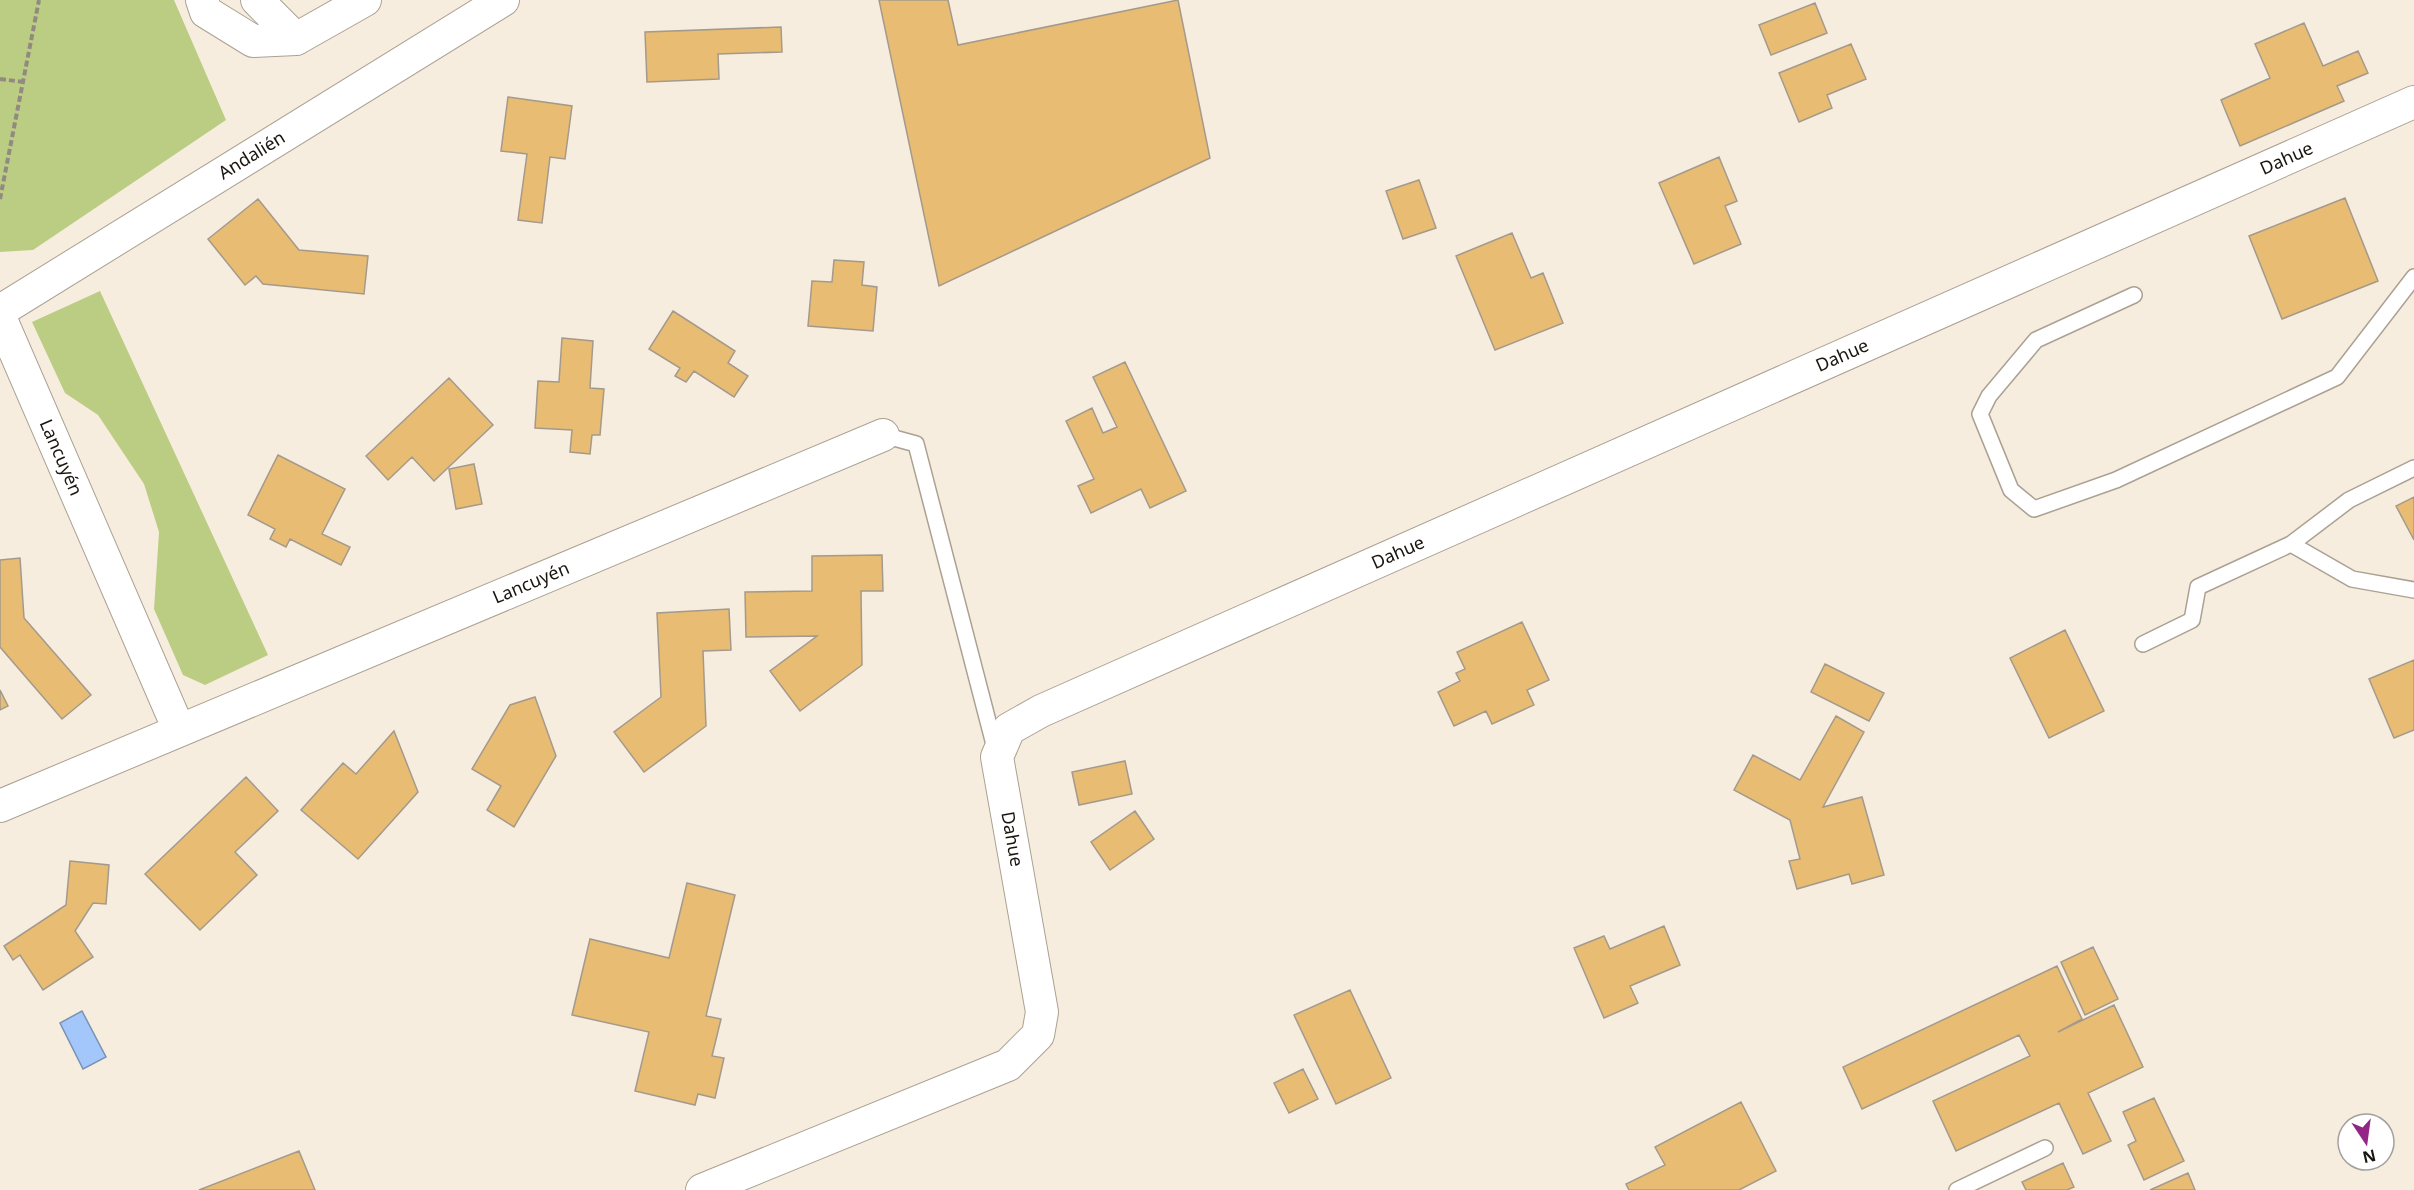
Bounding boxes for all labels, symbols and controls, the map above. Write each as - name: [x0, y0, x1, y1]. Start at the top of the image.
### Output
- street label: Andalién: [213, 125, 289, 184]
- street label: Dahue: [2256, 135, 2316, 180]
- street label: Dahue: [1812, 332, 1872, 377]
- street label: Lancuyén: [35, 415, 89, 499]
- street label: Dahue: [1367, 529, 1428, 574]
- street label: Lancuyén: [489, 555, 573, 609]
- street label: Dahue: [996, 809, 1030, 868]
- north arrow: [2336, 1112, 2396, 1172]
- text: N: [2361, 1144, 2378, 1169]

